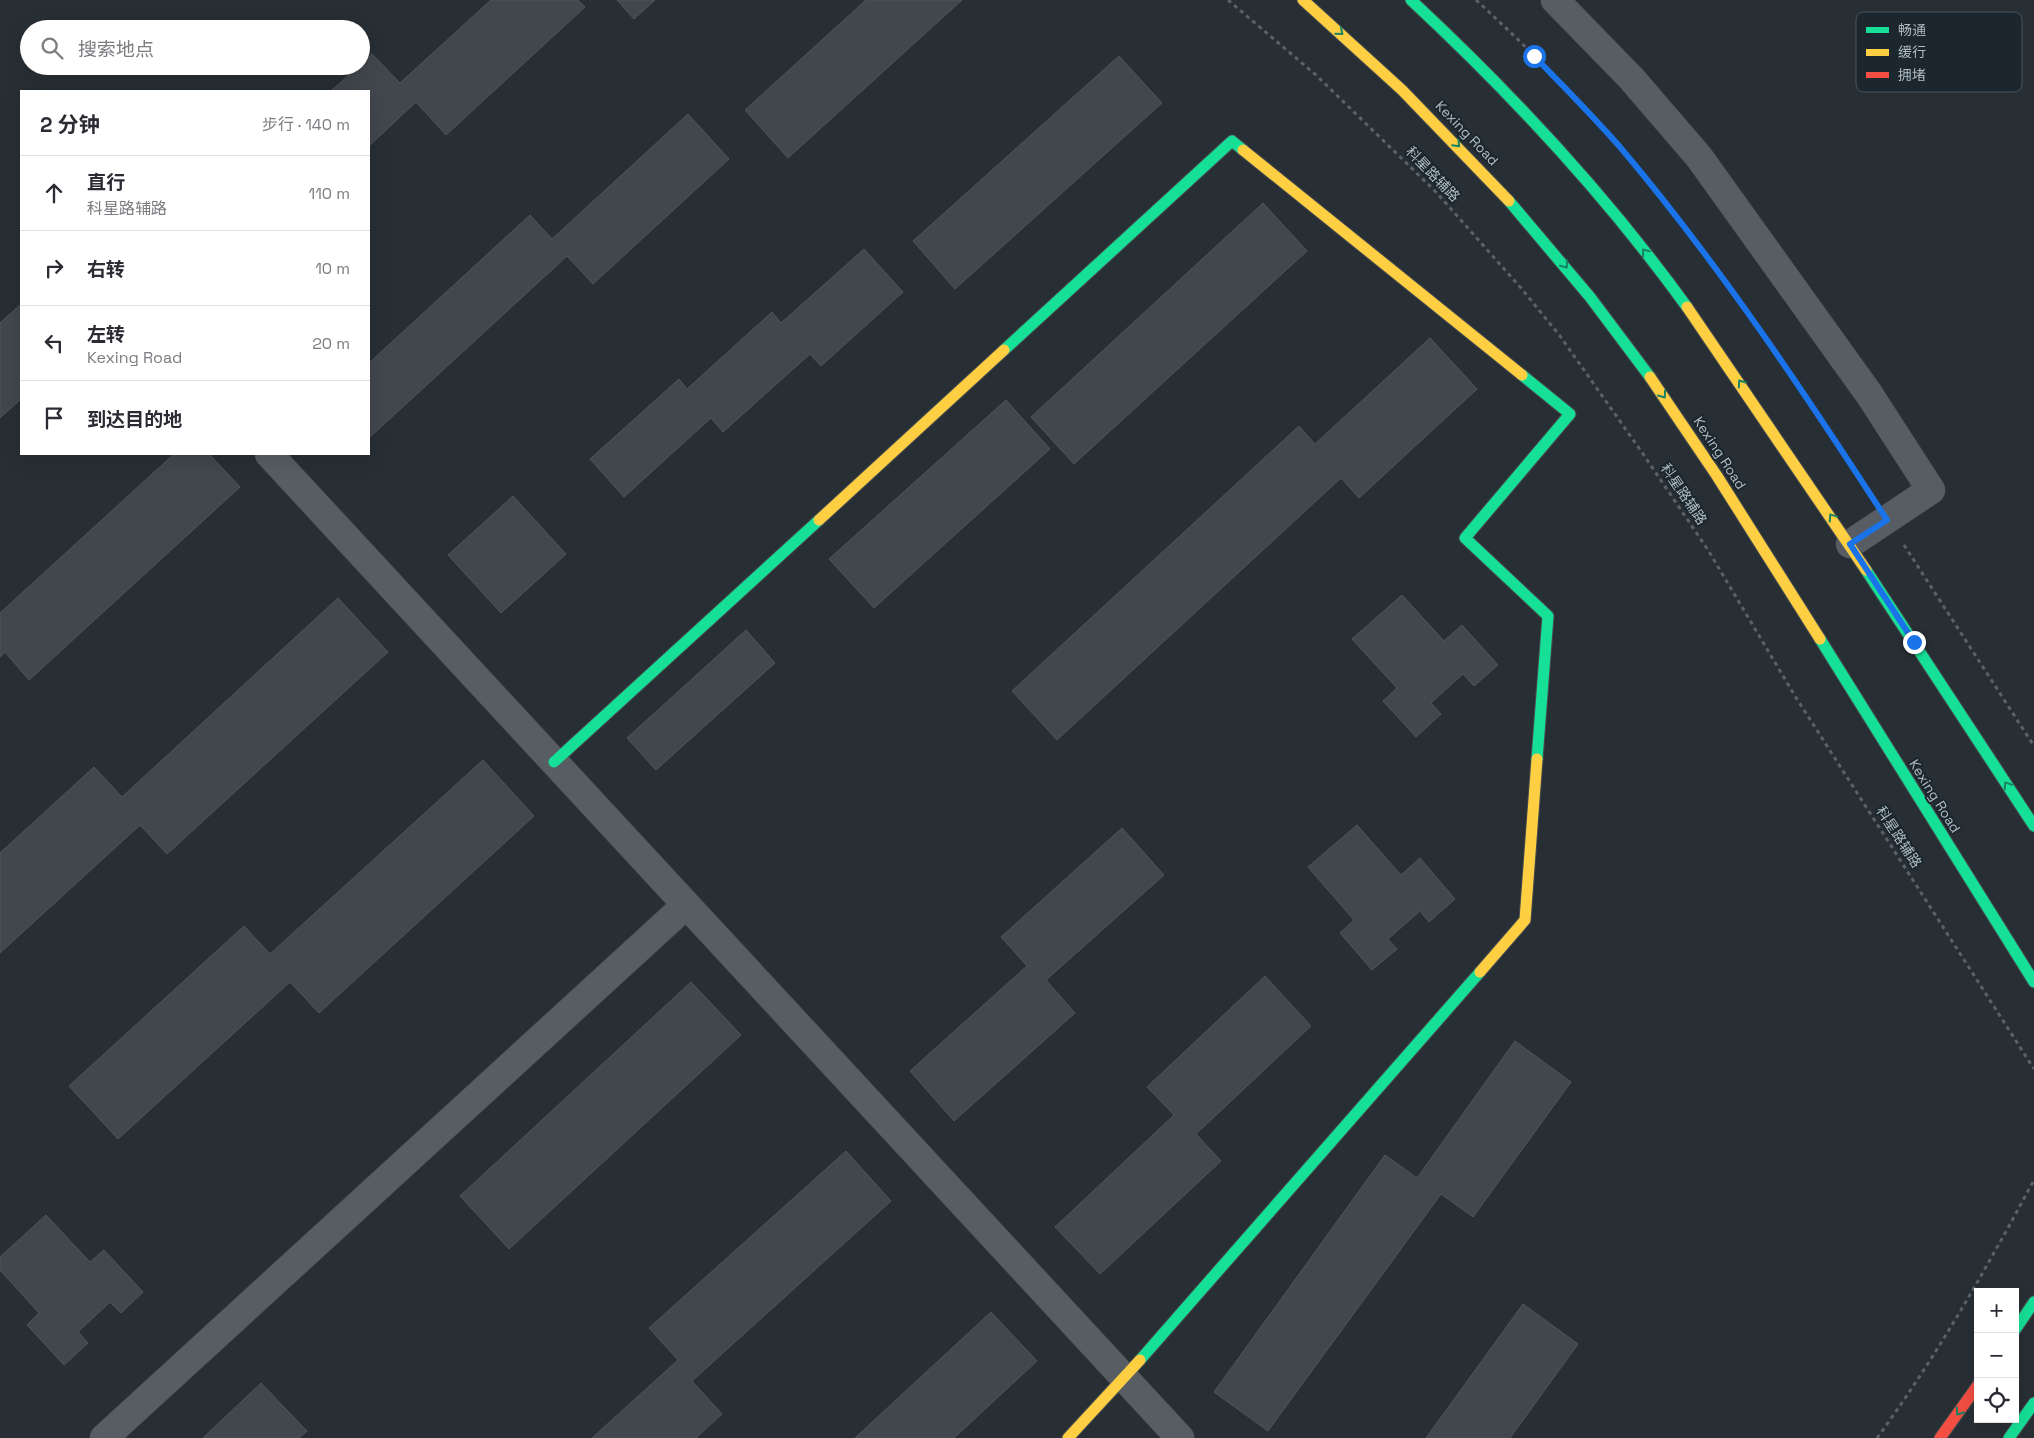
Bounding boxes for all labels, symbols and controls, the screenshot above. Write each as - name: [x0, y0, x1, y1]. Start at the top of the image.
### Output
- legend: [1856, 12, 2022, 92]
- search box: [20, 20, 370, 75]
- text: 畅通: [1898, 21, 1926, 39]
- one-way arrow: [1334, 26, 1343, 35]
- icon: search: [38, 34, 66, 62]
- text: 搜索地点: [78, 37, 154, 62]
- text: 缓行: [1898, 43, 1926, 61]
- route start: [1523, 45, 1546, 68]
- text: 拥堵: [1898, 66, 1926, 84]
- street label: Kexing Road: [1432, 97, 1502, 169]
- text: 2 分钟: [40, 111, 100, 138]
- text: 步行 · 140 m: [262, 114, 350, 135]
- one-way arrow: [1451, 138, 1460, 147]
- street label: 科星路辅路: [1402, 143, 1464, 205]
- text: 直行: [87, 170, 125, 195]
- icon: ahead: [40, 179, 68, 207]
- text: 110 m: [308, 183, 350, 204]
- text: 科星路辅路: [87, 198, 167, 219]
- one-way arrow: [1643, 249, 1651, 258]
- icon: right: [40, 254, 68, 282]
- text: 右转: [87, 257, 125, 282]
- text: 10 m: [315, 258, 350, 279]
- one-way arrow: [1559, 260, 1568, 269]
- text: 左转: [87, 322, 125, 347]
- icon: left: [40, 329, 68, 357]
- text: 20 m: [312, 333, 350, 354]
- text: Kexing Road: [87, 347, 182, 368]
- one-way arrow: [1738, 379, 1747, 389]
- one-way arrow: [1657, 389, 1665, 398]
- icon: arrive: [40, 404, 68, 432]
- text: 到达目的地: [87, 407, 182, 432]
- street label: Kexing Road: [1690, 413, 1750, 493]
- street label: 科星路辅路: [1657, 460, 1711, 528]
- one-way arrow: [1829, 514, 1838, 523]
- route end: [1903, 631, 1926, 654]
- street label: Kexing Road: [1905, 756, 1965, 836]
- one-way arrow: [2004, 782, 2014, 791]
- street label: 科星路辅路: [1872, 803, 1926, 871]
- map controls: [1974, 1288, 2019, 1423]
- button: +: [1974, 1288, 2019, 1333]
- button: −: [1974, 1333, 2019, 1378]
- button: locate: [1974, 1378, 2019, 1423]
- one-way arrow: [1956, 1406, 1965, 1415]

